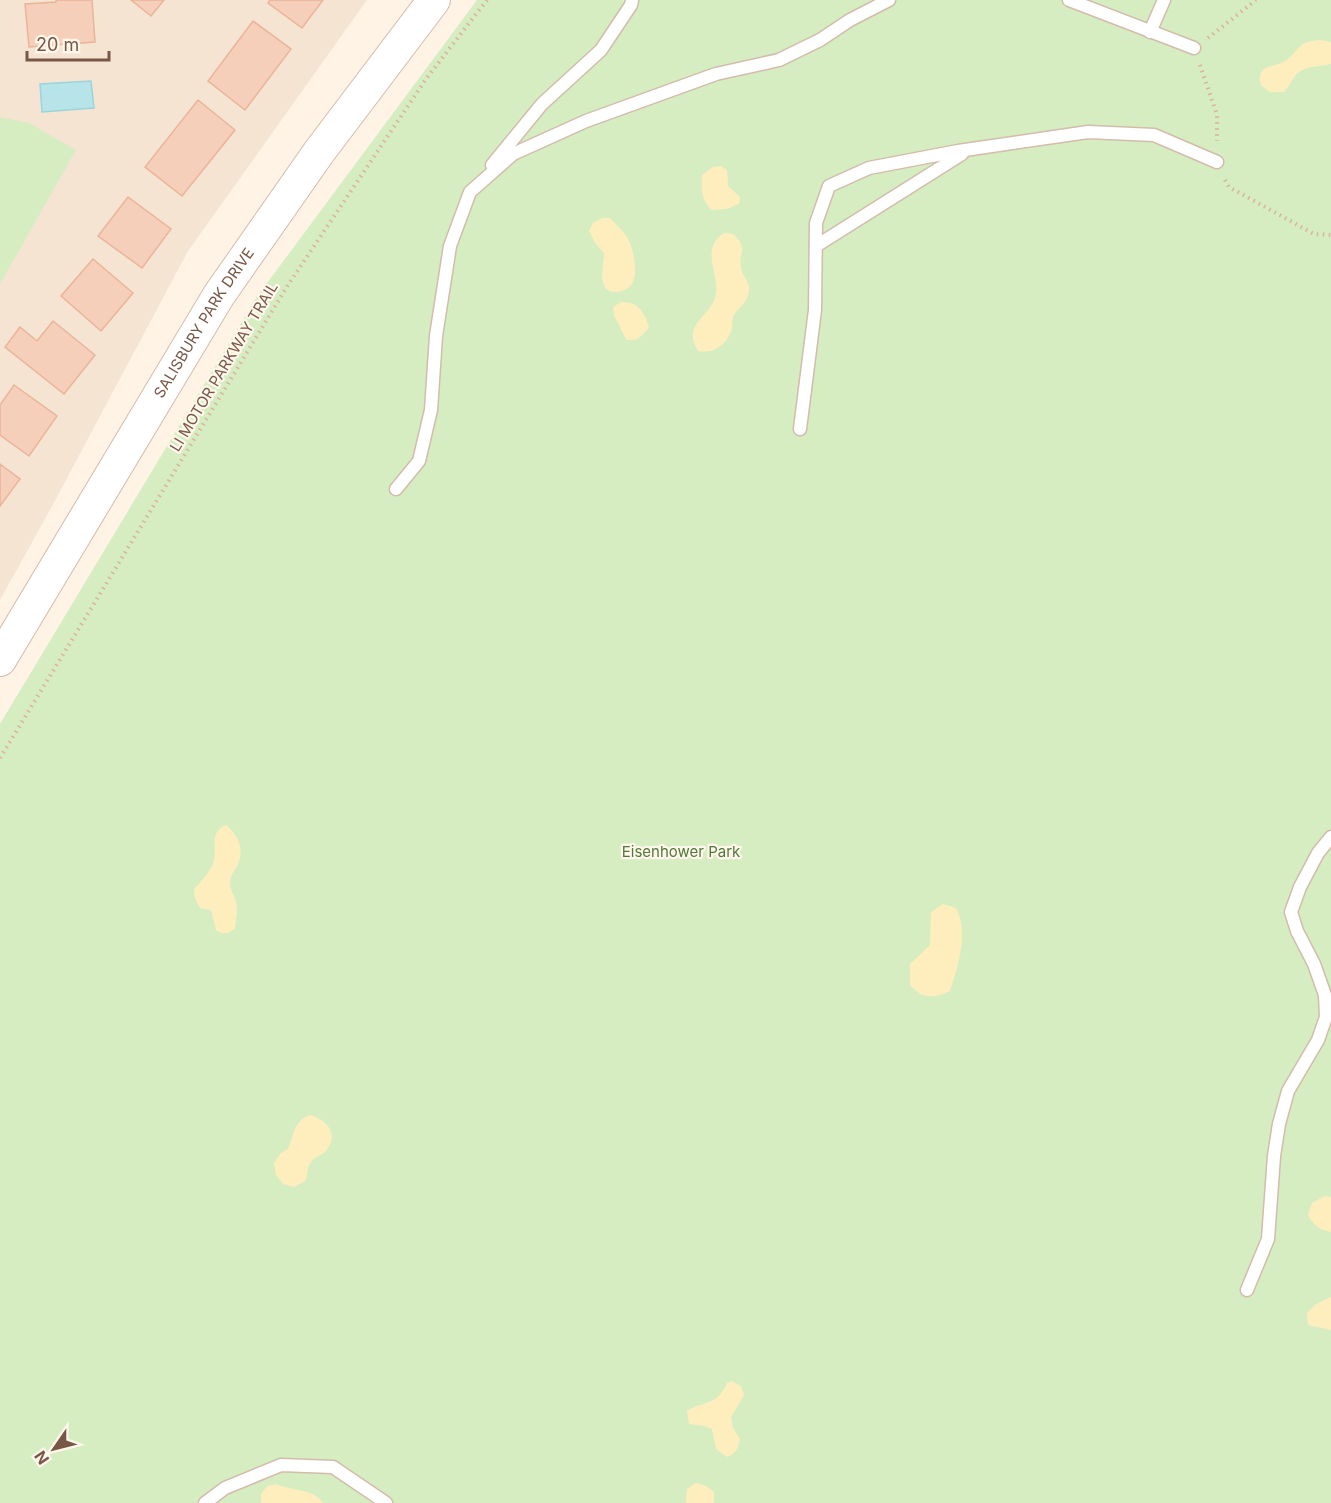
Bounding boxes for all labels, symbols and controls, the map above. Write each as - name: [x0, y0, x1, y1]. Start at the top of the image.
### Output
- scale bar: [27, 24, 110, 62]
- text: 20 m: [36, 34, 79, 55]
- street label: SALISBURY PARK DRIVE: [149, 244, 258, 401]
- street label: LI MOTOR PARKWAY TRAIL: [165, 279, 282, 455]
- park label: Eisenhower Park: [622, 842, 741, 861]
- north arrow: [24, 1419, 84, 1479]
- text: N: [30, 1447, 53, 1468]

